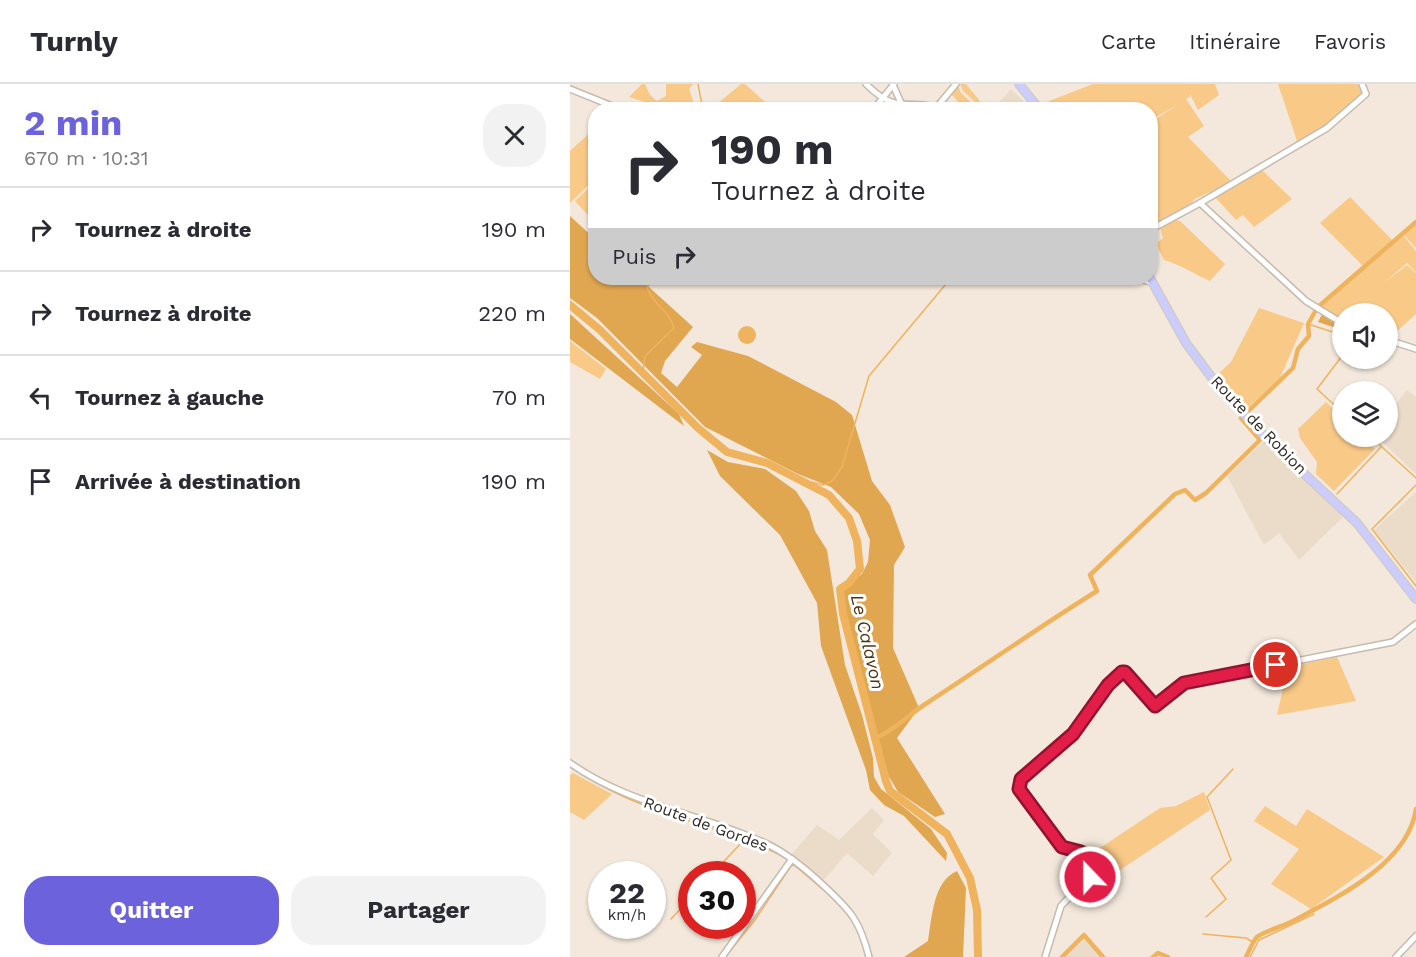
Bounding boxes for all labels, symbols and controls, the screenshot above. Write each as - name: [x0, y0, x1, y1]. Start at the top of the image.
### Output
- text: Turnly: [30, 25, 118, 58]
- text: Carte: [1101, 29, 1156, 54]
- text: Itinéraire: [1189, 29, 1281, 54]
- text: Favoris: [1314, 29, 1386, 54]
- text: 2 min: [24, 102, 122, 144]
- button: close: [483, 104, 546, 167]
- text: 190 m: [711, 125, 834, 174]
- icon: right: [612, 126, 690, 204]
- text: 670 m · 10:31: [24, 146, 148, 170]
- text: Tournez à droite: [711, 175, 926, 207]
- icon: right: [24, 213, 57, 246]
- text: Tournez à droite: [75, 217, 252, 242]
- text: 190 m: [482, 217, 546, 242]
- icon: right: [668, 240, 701, 273]
- text: Puis: [612, 244, 656, 269]
- icon: right: [24, 297, 57, 330]
- text: Tournez à droite: [75, 301, 252, 326]
- text: 220 m: [478, 301, 546, 326]
- map controls: [1332, 303, 1398, 447]
- button: sound: [1332, 303, 1398, 369]
- street label: Route de Robion: [1207, 372, 1311, 478]
- icon: left: [24, 381, 57, 414]
- button: layers: [1332, 381, 1398, 447]
- text: Tournez à gauche: [75, 385, 264, 410]
- text: 70 m: [492, 385, 546, 410]
- icon: arrive: [24, 465, 57, 498]
- text: Arrivée à destination: [75, 469, 301, 494]
- text: 190 m: [482, 469, 546, 494]
- water label: Le Calavon: [847, 592, 889, 692]
- pin: [1250, 639, 1301, 690]
- icon: arrive: [1259, 648, 1292, 681]
- street label: Route de Gordes: [641, 793, 771, 855]
- position arrow: [1058, 845, 1122, 909]
- speed limit sign: 30: [678, 861, 756, 939]
- text: 22: [609, 875, 645, 910]
- button: Quitter: [24, 876, 279, 945]
- button: Partager: [291, 876, 546, 945]
- text: km/h: [608, 906, 646, 924]

